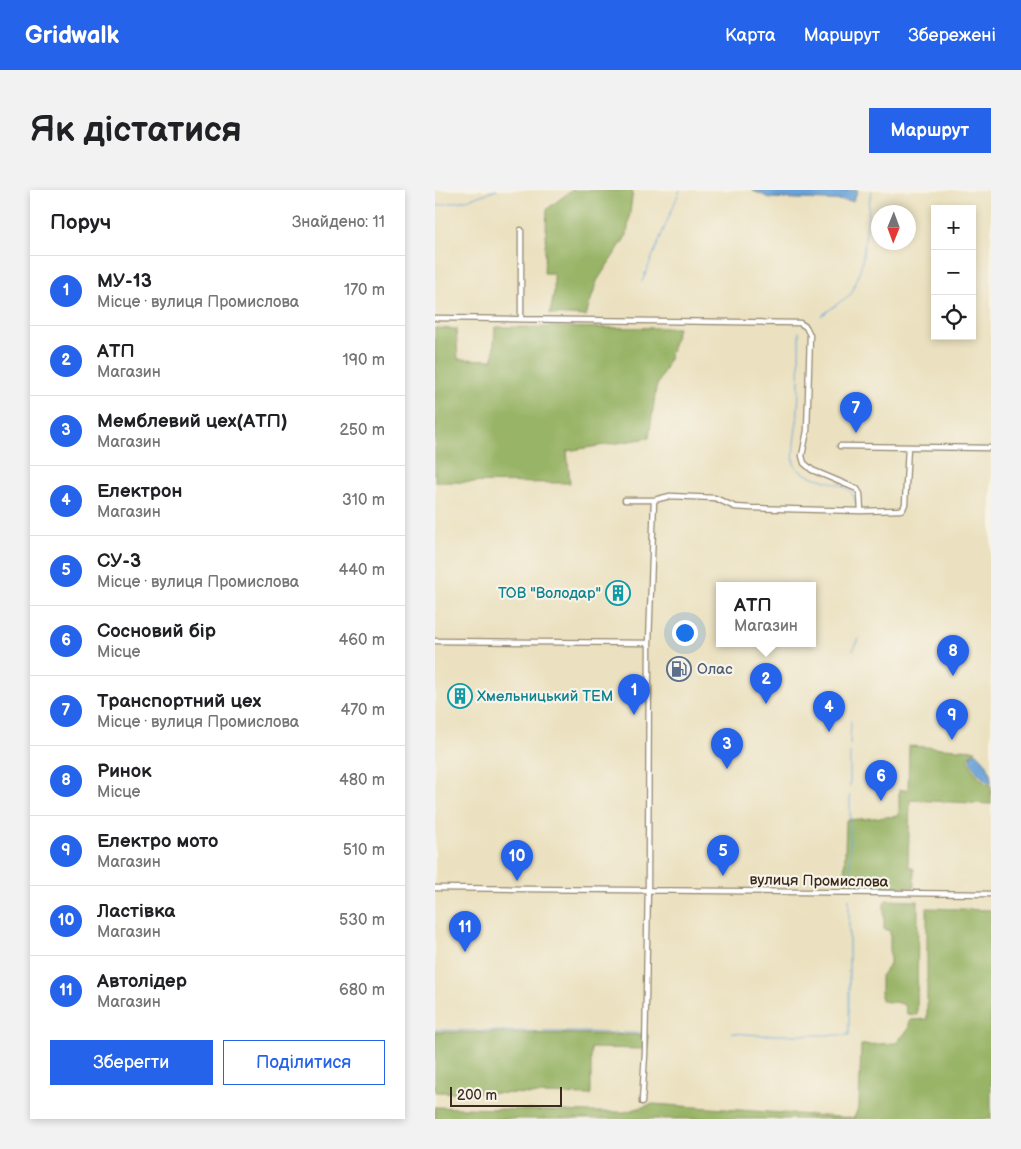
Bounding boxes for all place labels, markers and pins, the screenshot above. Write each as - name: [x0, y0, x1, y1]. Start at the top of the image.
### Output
- pin: 7: [840, 392, 872, 433]
- building icon: ТОВ "Володар": [605, 580, 631, 606]
- place label: ТОВ "Володар": [498, 584, 601, 603]
- pin: 8: [937, 635, 969, 676]
- fuel station icon: Олас: [666, 656, 692, 682]
- place label: Олас: [697, 660, 733, 679]
- pin: 2: [750, 663, 782, 704]
- pin: 1: [618, 674, 650, 715]
- building icon: Хмельницький ТЕМ: [447, 683, 473, 709]
- place label: Хмельницький ТЕМ: [477, 687, 613, 706]
- pin: 4: [813, 691, 845, 732]
- pin: 9: [936, 699, 968, 740]
- pin: 3: [711, 728, 743, 769]
- pin: 6: [865, 760, 897, 801]
- pin: 5: [707, 835, 739, 876]
- pin: 10: [501, 840, 533, 881]
- pin: 11: [449, 911, 481, 952]

